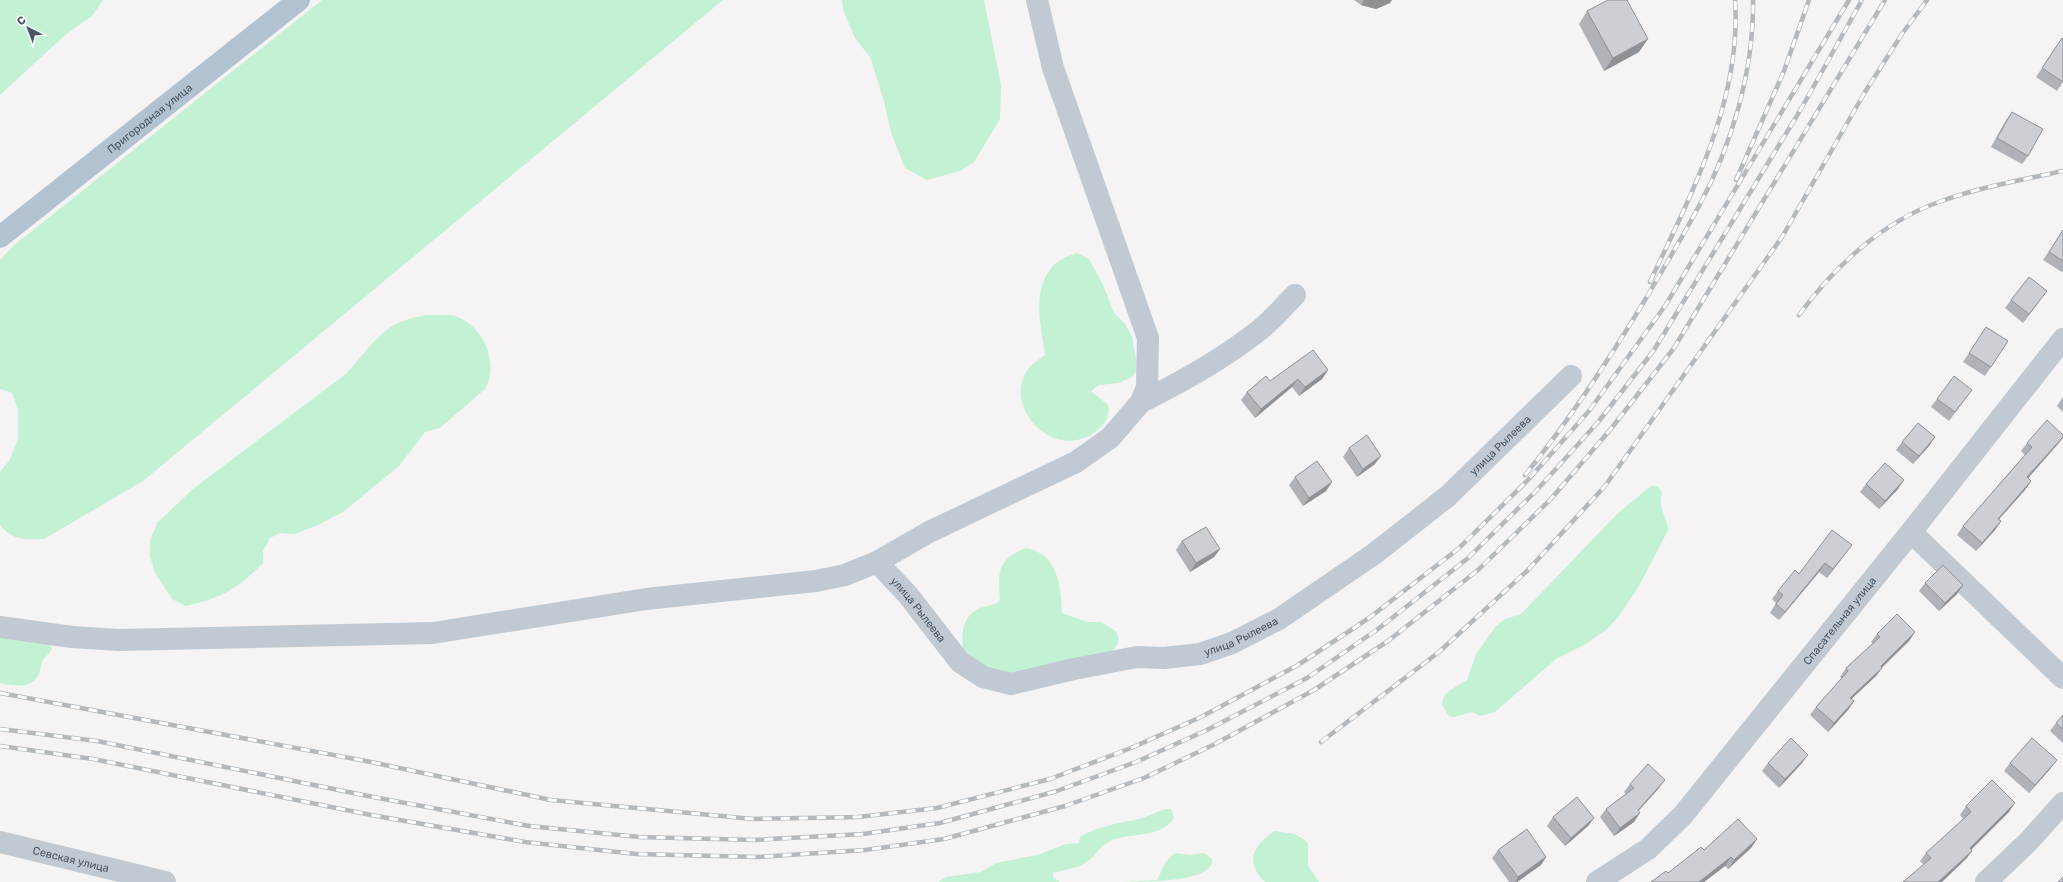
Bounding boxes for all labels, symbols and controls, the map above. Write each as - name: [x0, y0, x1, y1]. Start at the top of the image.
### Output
- north arrow: [8, 8, 48, 48]
- text: С: [14, 13, 29, 28]
- street label: Пригородная улица: [105, 81, 195, 156]
- street label: улица Рылеева: [1467, 413, 1533, 478]
- street label: улица Рылеева: [888, 574, 949, 645]
- street label: Спасательная улица: [1800, 574, 1879, 667]
- street label: улица Рылеева: [1202, 614, 1280, 659]
- street label: Севская улица: [31, 844, 110, 875]

